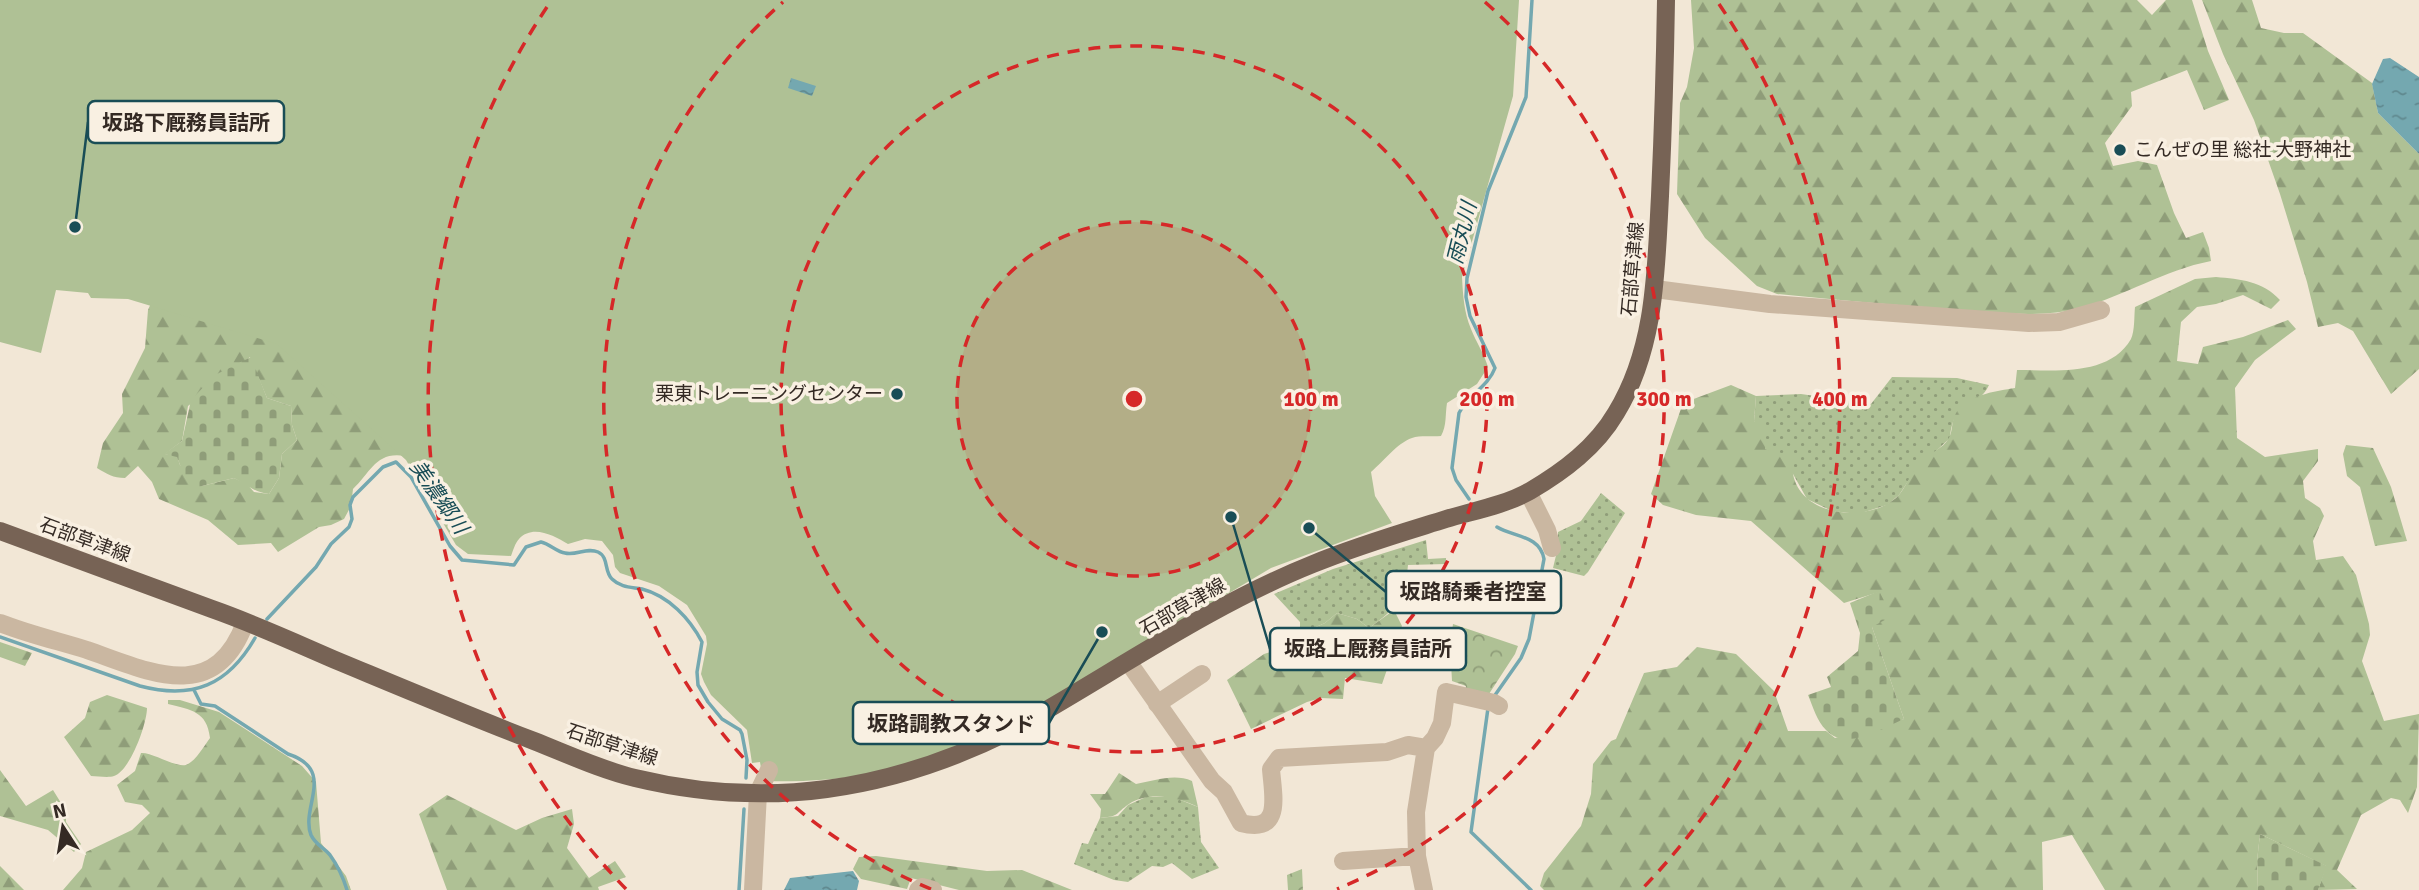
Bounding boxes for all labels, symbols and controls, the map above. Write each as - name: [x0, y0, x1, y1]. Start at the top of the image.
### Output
- callout: 坂路下厩務員詰所: [88, 101, 284, 143]
- text: 坂路下厩務員詰所: [102, 110, 270, 136]
- place label: こんぜの里 総社 大野神社: [2134, 138, 2351, 162]
- marker: こんぜの里 総社 大野神社: [2112, 142, 2128, 158]
- water label: 雨丸川: [1442, 197, 1483, 267]
- street label: 石部草津線: [1617, 221, 1649, 317]
- place label: 栗東トレーニングセンター: [655, 382, 883, 406]
- marker: 栗東トレーニングセンター: [889, 386, 905, 402]
- text: 100 m: [1283, 386, 1339, 412]
- text: 200 m: [1459, 386, 1515, 412]
- text: 300 m: [1636, 386, 1692, 412]
- text: 400 m: [1812, 386, 1868, 412]
- centre of rings: [1122, 387, 1146, 411]
- water label: 美濃郷川: [404, 455, 475, 540]
- street label: 石部草津線: [36, 512, 134, 568]
- callout: 坂路騎乗者控室: [1386, 571, 1561, 613]
- street label: 石部草津線: [1136, 573, 1230, 641]
- text: 坂路騎乗者控室: [1400, 579, 1547, 605]
- callout: 坂路上厩務員詰所: [1270, 628, 1466, 670]
- text: 坂路上厩務員詰所: [1284, 636, 1452, 662]
- callout: 坂路調教スタンド: [853, 702, 1049, 744]
- text: 坂路調教スタンド: [867, 711, 1035, 737]
- street label: 石部草津線: [563, 719, 661, 771]
- north arrow: [28, 792, 98, 862]
- text: N: [51, 798, 69, 824]

